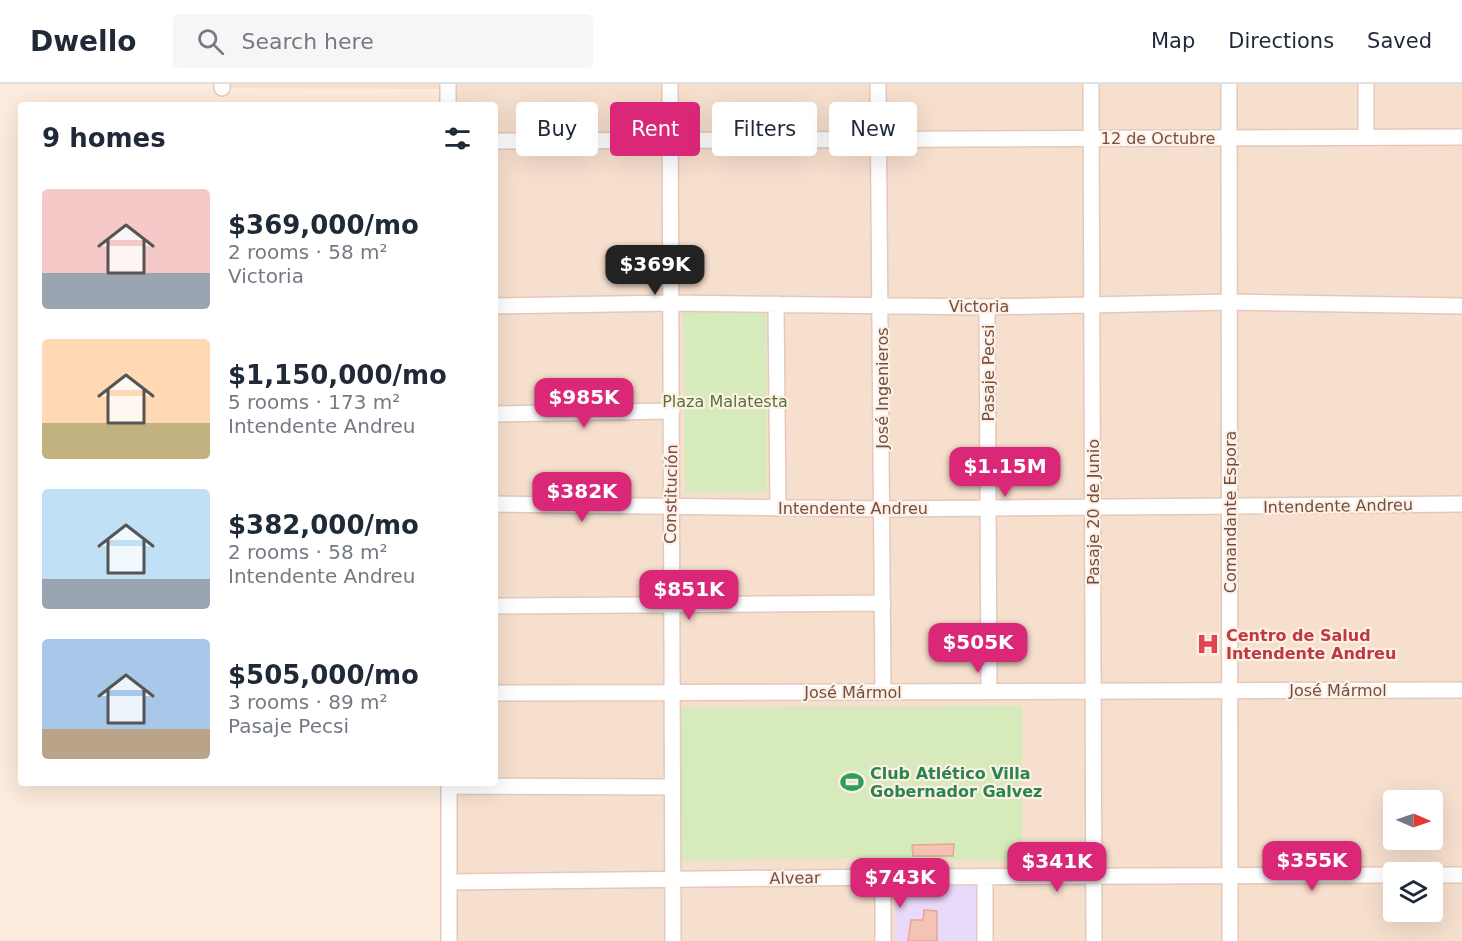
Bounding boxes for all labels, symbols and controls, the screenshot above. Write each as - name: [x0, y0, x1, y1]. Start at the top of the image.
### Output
- search box: [173, 14, 593, 68]
- text: Dwello: [30, 25, 137, 58]
- icon: search: [194, 25, 227, 58]
- text: Search here: [242, 29, 374, 54]
- text: Map: [1151, 29, 1195, 53]
- text: Directions: [1228, 29, 1334, 53]
- text: Saved: [1367, 29, 1432, 53]
- chip: Buy: [516, 102, 598, 156]
- chip: Rent: [610, 102, 700, 156]
- chip: Filters: [712, 102, 817, 156]
- chip: New: [829, 102, 917, 156]
- icon: filters: [441, 122, 474, 155]
- text: 9 homes: [42, 123, 166, 153]
- street label: 12 de Octubre: [1101, 129, 1215, 148]
- text: $369,000/mo: [228, 210, 419, 240]
- icon: home: [90, 213, 162, 285]
- text: 2 rooms · 58 m²: [228, 240, 388, 264]
- pin: $369K: [613, 245, 697, 296]
- text: $369K: [619, 252, 691, 276]
- text: Victoria: [228, 264, 304, 288]
- street label: Victoria: [949, 297, 1009, 316]
- street label: Pasaje Pecsi: [979, 325, 998, 421]
- street label: José Ingenieros: [873, 327, 892, 450]
- text: $1,150,000/mo: [228, 360, 447, 390]
- icon: home: [90, 363, 162, 435]
- pin: $985K: [542, 378, 626, 429]
- text: $985K: [548, 385, 620, 409]
- text: 5 rooms · 173 m²: [228, 390, 400, 414]
- park label: Plaza Malatesta: [662, 392, 788, 411]
- text: Intendente Andreu: [228, 414, 415, 438]
- street label: Comandante Espora: [1221, 431, 1240, 593]
- street label: Pasaje 20 de Junio: [1084, 439, 1103, 585]
- street label: Constitución: [661, 444, 681, 544]
- pin: $1.15M: [956, 447, 1054, 498]
- text: $1.15M: [963, 454, 1047, 478]
- pin: $382K: [540, 472, 624, 523]
- text: $382K: [546, 479, 618, 503]
- street label: Intendente Andreu: [1263, 495, 1413, 517]
- street label: Intendente Andreu: [778, 499, 928, 518]
- text: $382,000/mo: [228, 510, 419, 540]
- icon: home: [90, 513, 162, 585]
- text: 2 rooms · 58 m²: [228, 540, 388, 564]
- text: Intendente Andreu: [228, 564, 415, 588]
- pin: $851K: [647, 570, 731, 621]
- text: $851K: [653, 577, 725, 601]
- pin: $505K: [936, 623, 1020, 674]
- place label: Centro de Salud Intendente Andreu: [1226, 626, 1396, 663]
- text: $505K: [942, 630, 1014, 654]
- hospital icon: Centro de Salud Intendente Andreu: [1195, 631, 1221, 657]
- text: $505,000/mo: [228, 660, 419, 690]
- icon: home: [90, 663, 162, 735]
- street label: José Mármol: [1288, 681, 1387, 700]
- street label: José Mármol: [803, 683, 902, 702]
- text: 3 rooms · 89 m²: [228, 690, 388, 714]
- text: Pasaje Pecsi: [228, 714, 349, 738]
- place label: Club Atlético Villa Gobernador Galvez: [870, 764, 1042, 801]
- sports icon: Club Atlético Villa Gobernador Galvez: [839, 769, 865, 795]
- north arrow: [1383, 790, 1443, 850]
- map controls: [1383, 790, 1443, 922]
- pin: $355K: [1270, 841, 1354, 892]
- pin: $341K: [1015, 842, 1099, 893]
- text: $355K: [1276, 848, 1348, 872]
- text: $341K: [1021, 849, 1093, 873]
- pin: $743K: [858, 858, 942, 909]
- button: layers: [1383, 862, 1443, 922]
- text: $743K: [864, 865, 936, 889]
- street label: Alvear: [769, 868, 821, 888]

